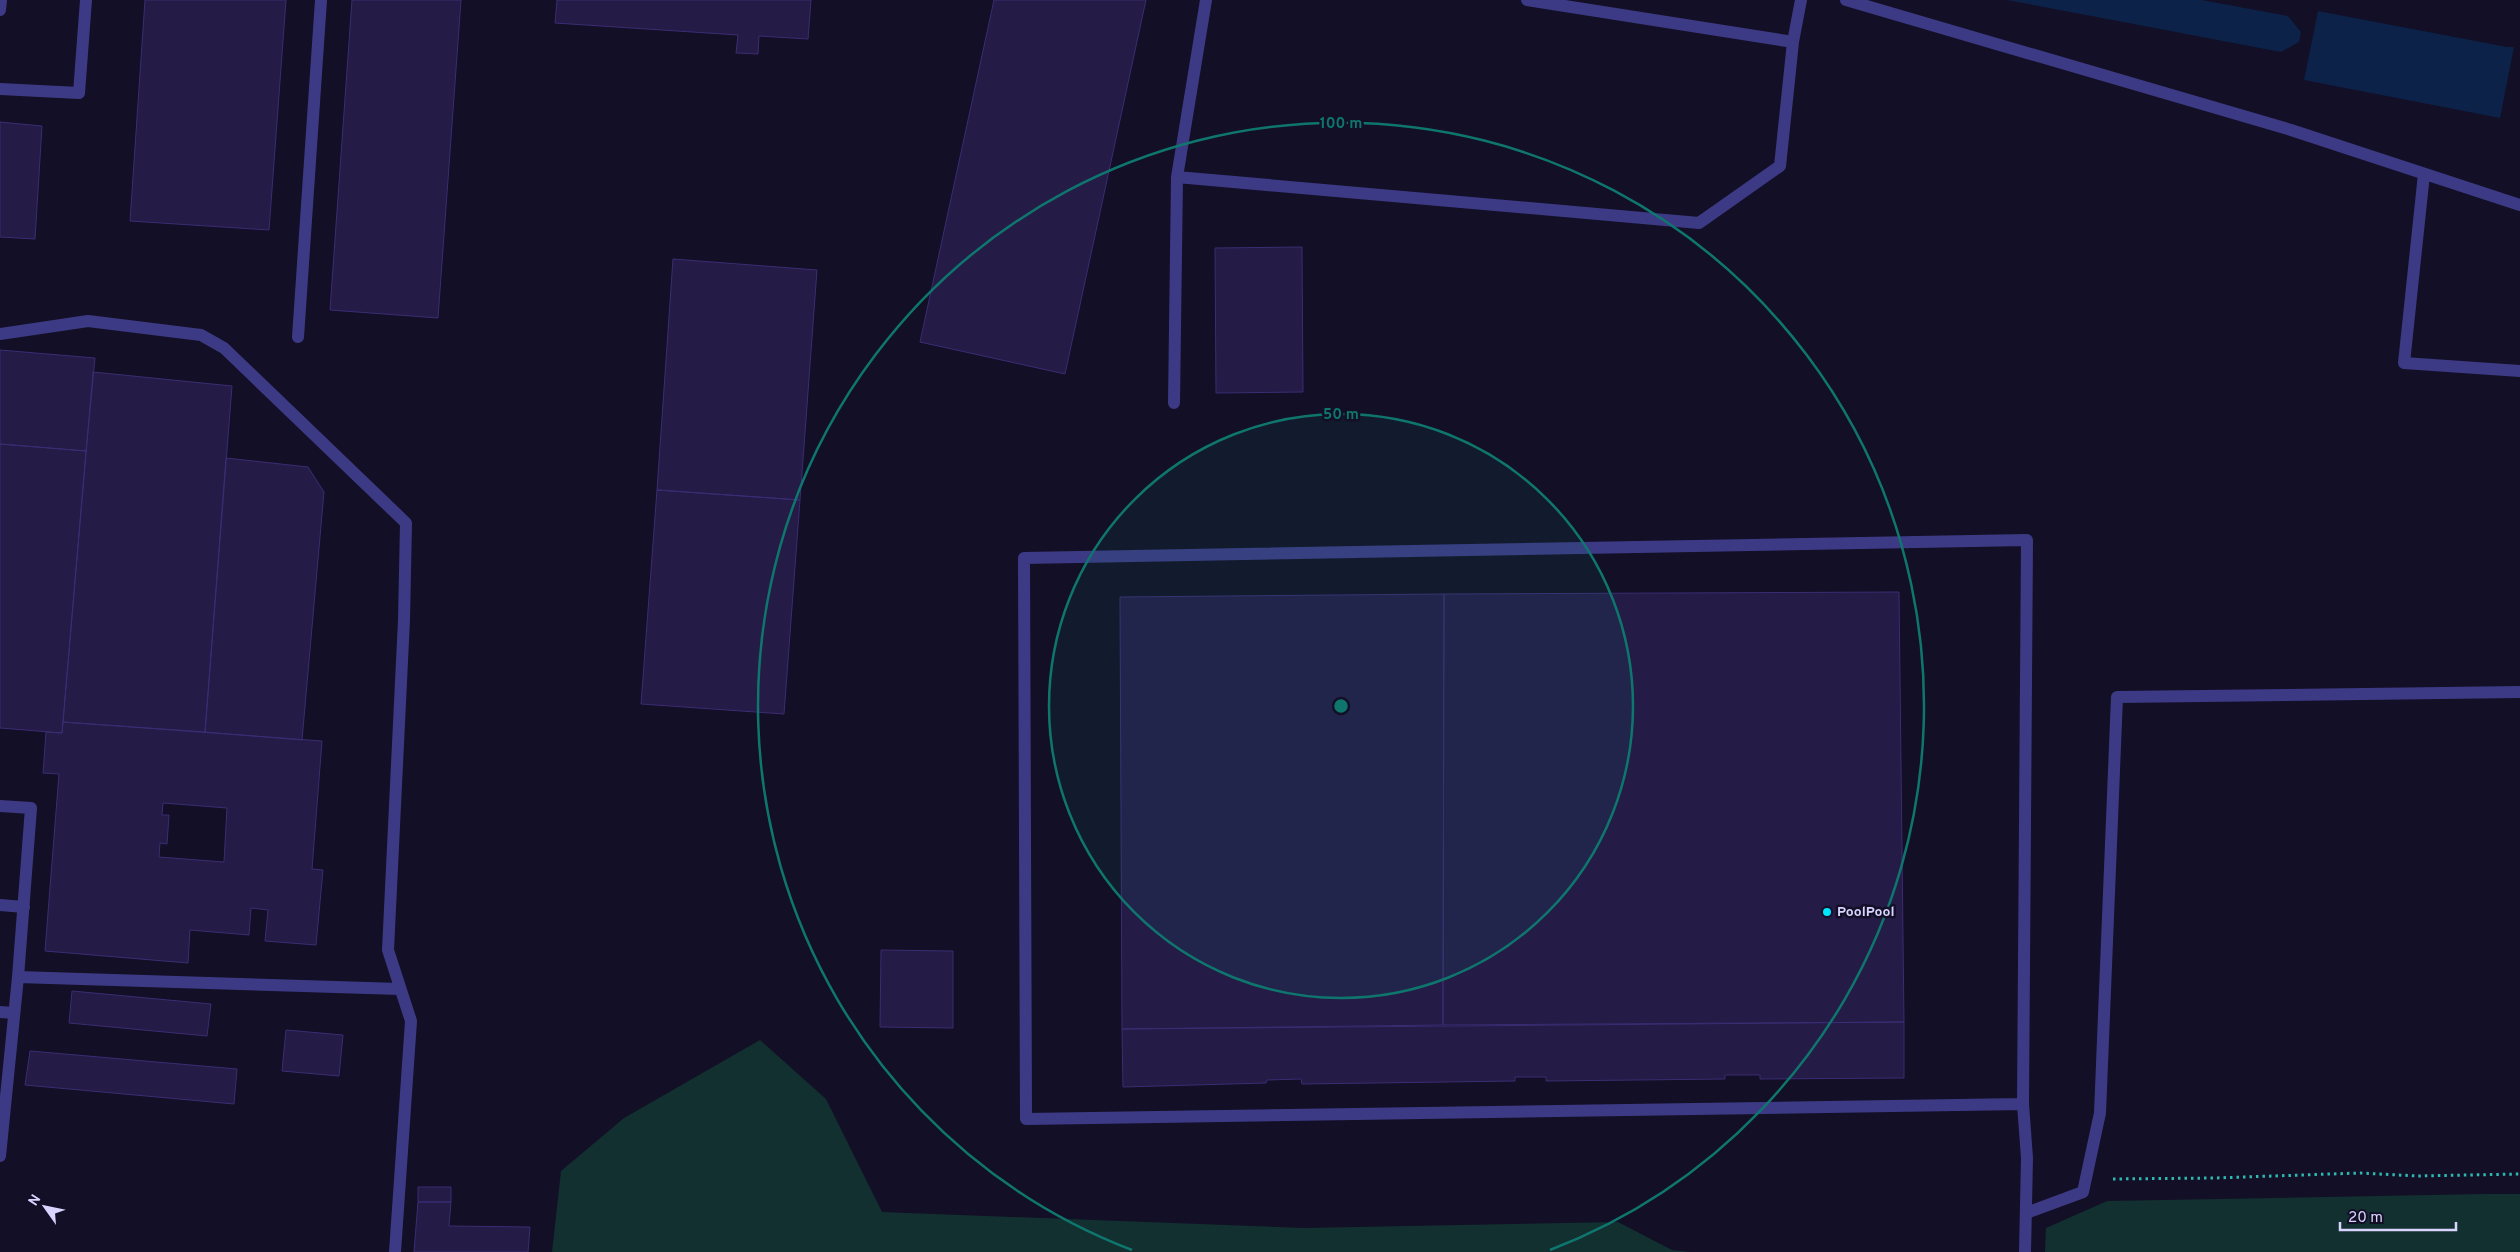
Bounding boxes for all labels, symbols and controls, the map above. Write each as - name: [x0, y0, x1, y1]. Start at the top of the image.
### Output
- text: 100 m: [1320, 115, 1362, 134]
- text: 50 m: [1323, 406, 1359, 425]
- centre of rings: [1332, 697, 1350, 715]
- place label: PoolPool: [1837, 904, 1895, 921]
- marker: PoolPool: [1821, 906, 1833, 918]
- north arrow: [20, 1182, 70, 1232]
- text: N: [25, 1192, 45, 1210]
- scale bar: [2340, 1200, 2456, 1232]
- text: 20 m: [2348, 1209, 2383, 1228]

